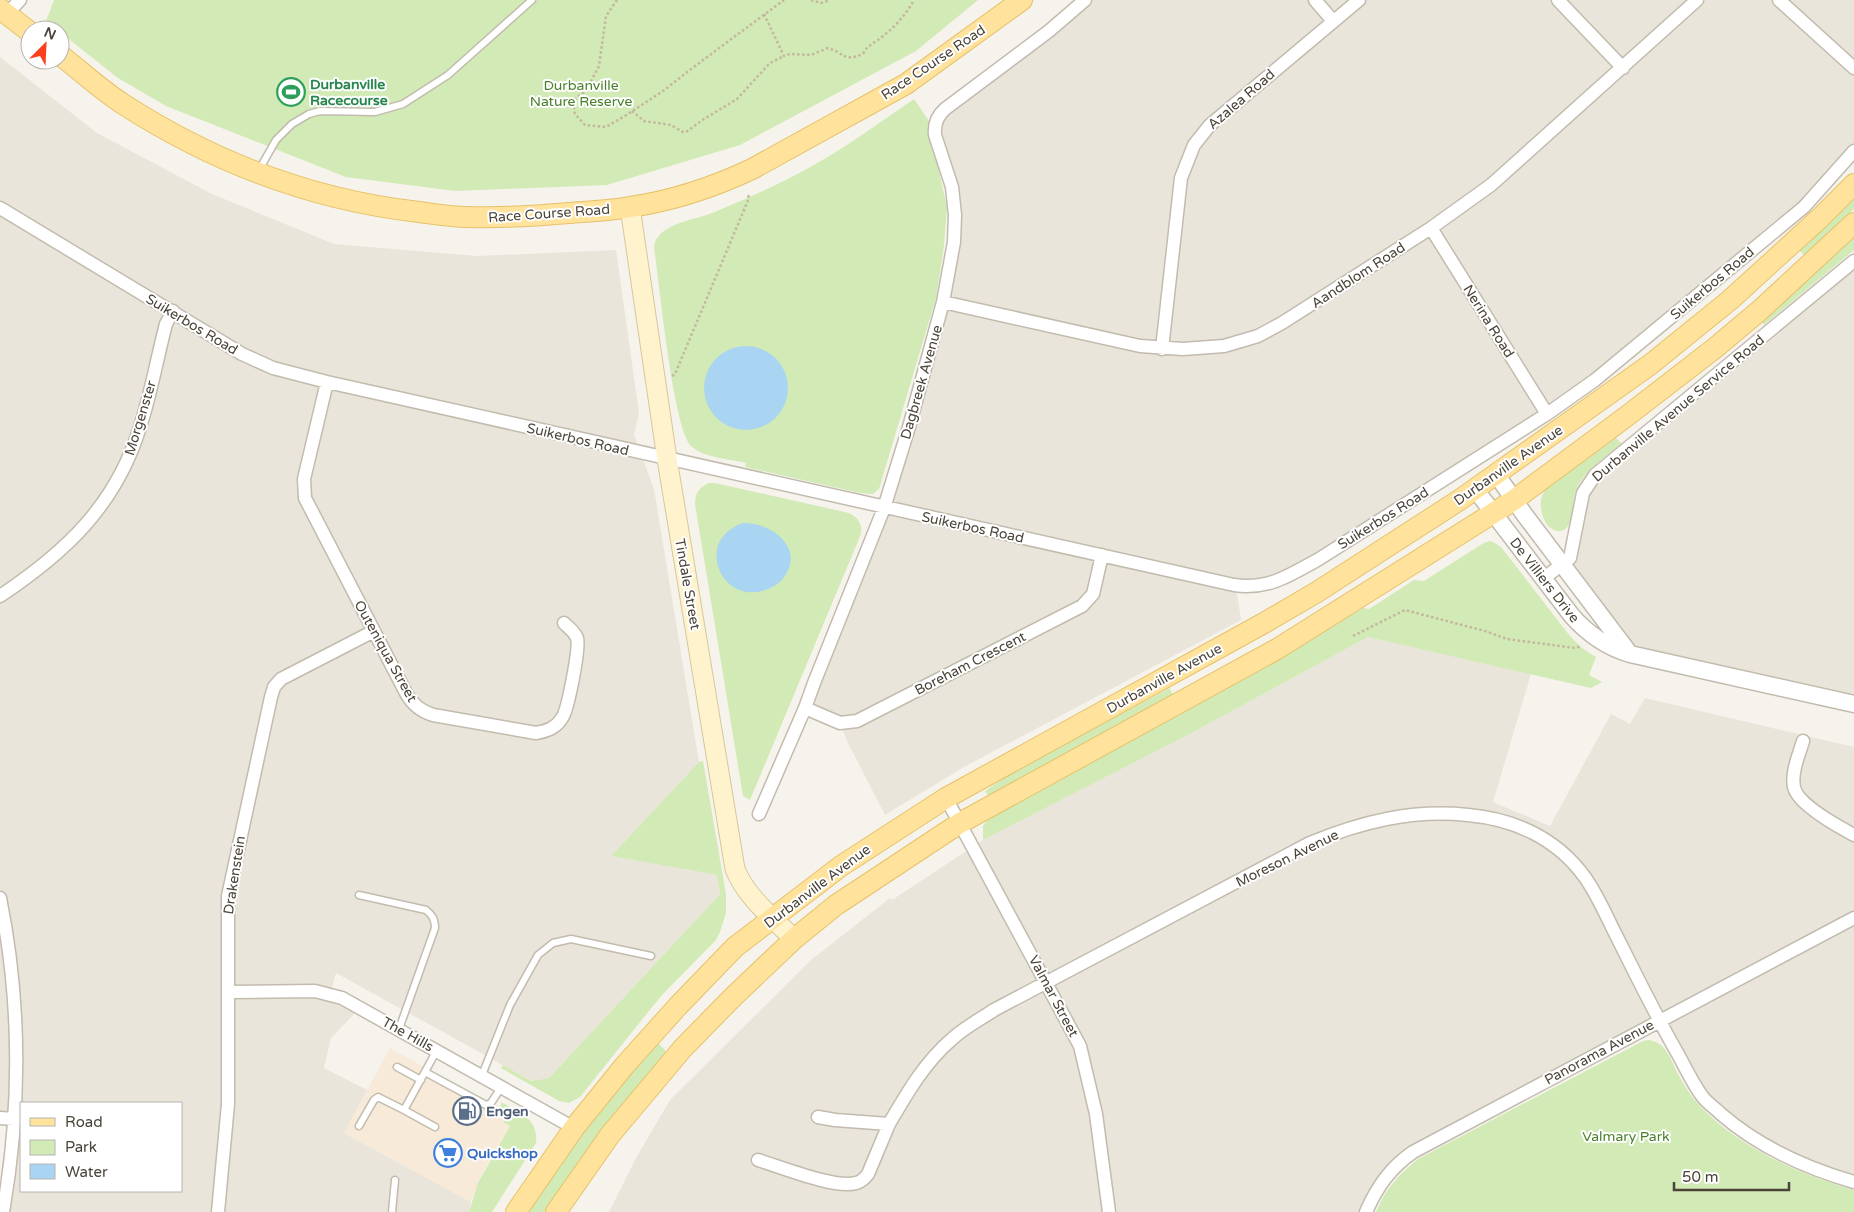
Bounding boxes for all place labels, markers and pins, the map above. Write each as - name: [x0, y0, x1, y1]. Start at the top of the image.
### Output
- place label: Durbanville Racecourse: [310, 76, 388, 109]
- sports icon: Durbanville Racecourse: [276, 77, 306, 107]
- fuel station icon: Engen: [452, 1096, 482, 1126]
- place label: Engen: [486, 1103, 529, 1120]
- supermarket icon: Quickshop: [433, 1138, 463, 1168]
- place label: Quickshop: [467, 1145, 538, 1162]

